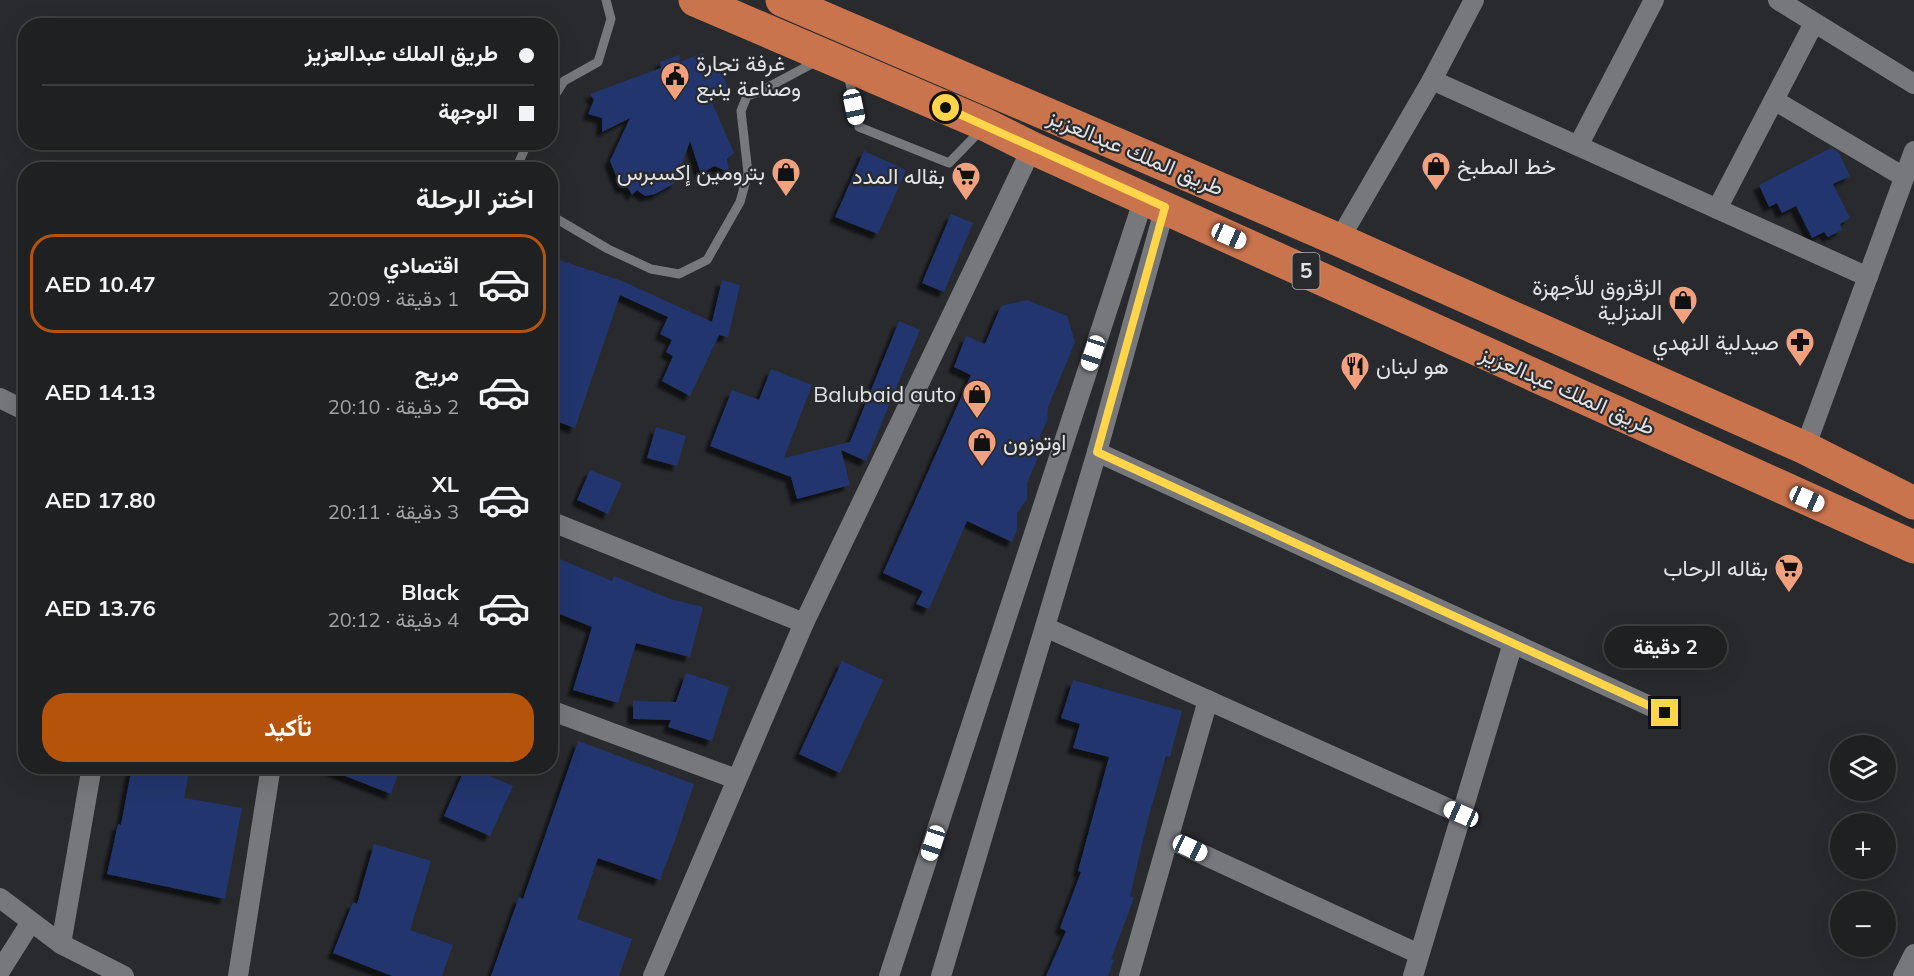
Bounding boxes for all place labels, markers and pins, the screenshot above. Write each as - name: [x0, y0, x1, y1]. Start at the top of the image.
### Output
- place label: غرفة تجارة وصناعة ينبع: [696, 49, 801, 103]
- public building icon: غرفة تجارة وصناعة ينبع: [659, 60, 691, 102]
- shop icon: خط المطبخ: [1420, 150, 1452, 192]
- place label: خط المطبخ: [1457, 152, 1556, 181]
- shop icon: بترومين إكسبرس: [770, 156, 802, 198]
- place label: بترومين إكسبرس: [617, 158, 765, 187]
- supermarket icon: بقاله المدد: [950, 160, 982, 202]
- place label: بقاله المدد: [852, 162, 945, 190]
- place label: الزقزوق للأجهزة المنزلية: [1532, 273, 1662, 326]
- shop icon: الزقزوق للأجهزة المنزلية: [1667, 284, 1699, 326]
- pharmacy icon: صيدلية النهدي: [1784, 326, 1816, 368]
- place label: صيدلية النهدي: [1652, 328, 1779, 361]
- restaurant icon: هو لبنان: [1339, 350, 1371, 392]
- place label: هو لبنان: [1376, 352, 1449, 380]
- shop icon: Balubaid auto: [961, 378, 993, 420]
- place label: Balubaid auto: [813, 380, 956, 408]
- shop icon: اوتوزون: [966, 426, 998, 468]
- place label: اوتوزون: [1003, 428, 1066, 456]
- supermarket icon: بقاله الرحاب: [1773, 552, 1805, 594]
- place label: بقاله الرحاب: [1663, 554, 1768, 582]

